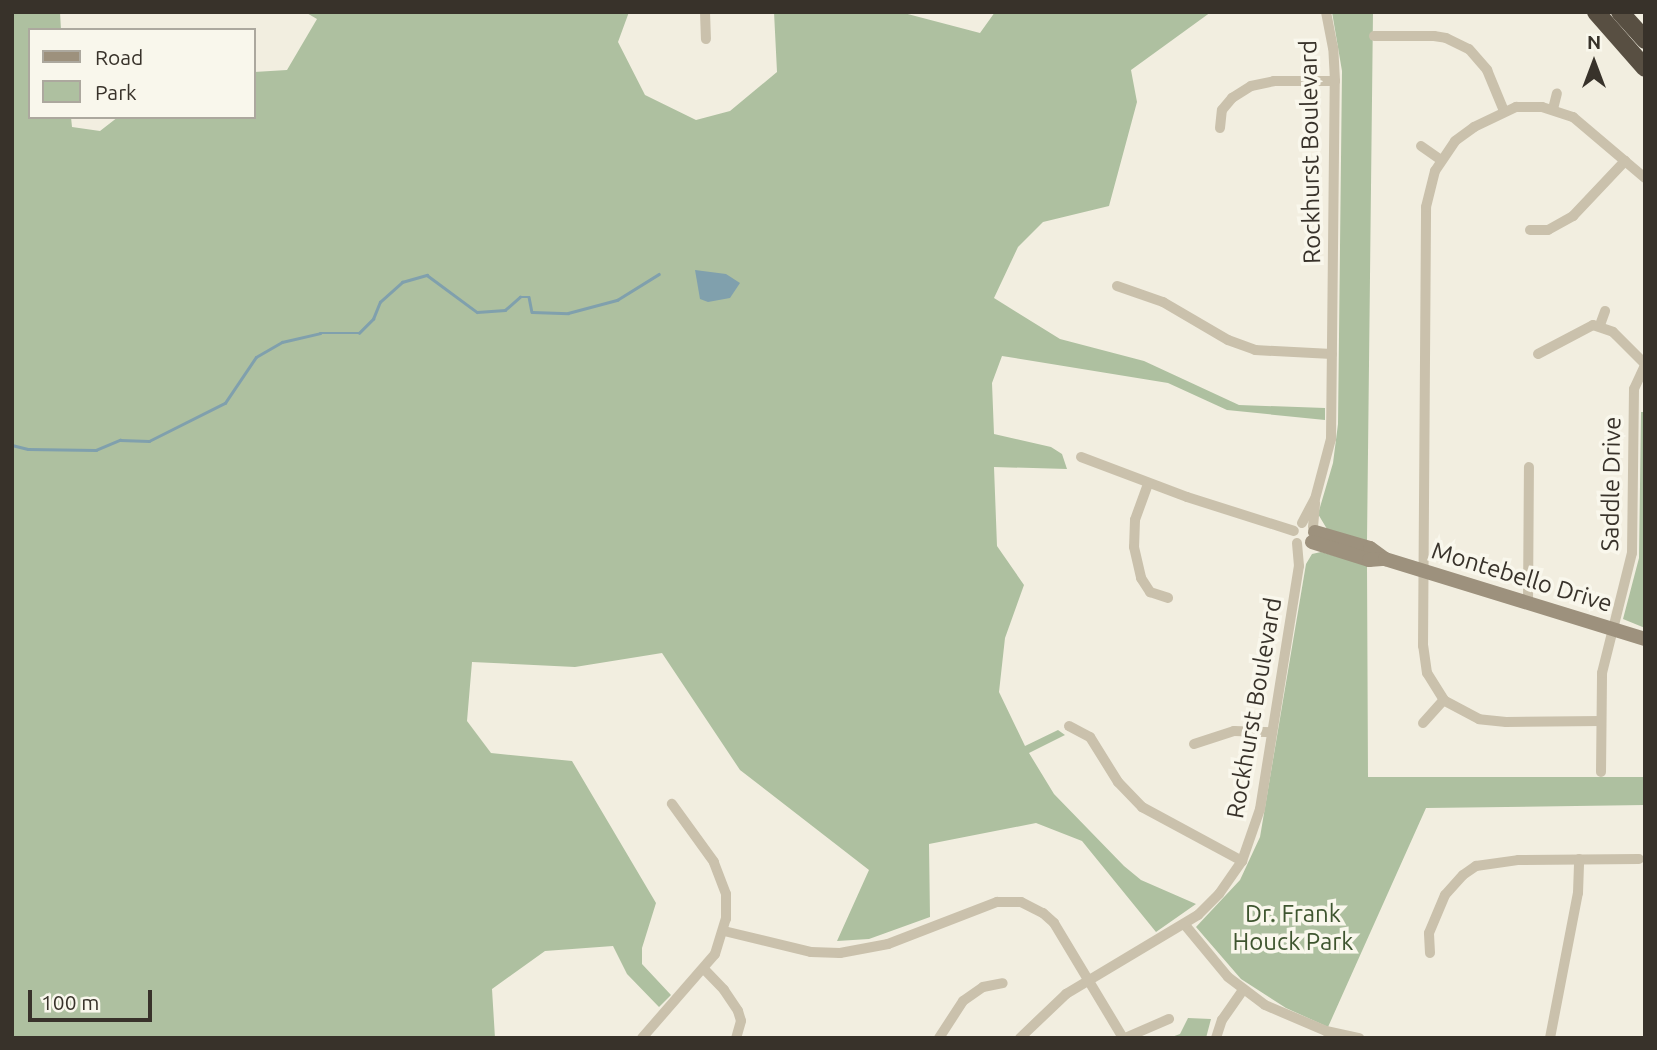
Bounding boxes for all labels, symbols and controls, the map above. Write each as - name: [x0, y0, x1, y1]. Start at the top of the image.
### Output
- legend: [28, 28, 256, 119]
- north arrow: [1559, 28, 1629, 98]
- text: N: [1587, 31, 1601, 53]
- street label: Rockhurst Boulevard: [1294, 40, 1326, 264]
- text: Road: [95, 45, 143, 69]
- text: Park: [95, 80, 137, 104]
- street label: Saddle Drive: [1595, 416, 1627, 552]
- street label: Montebello Drive: [1428, 536, 1616, 618]
- street label: Rockhurst Boulevard: [1220, 595, 1288, 821]
- park label: Dr. Frank Houck Park: [1233, 900, 1353, 956]
- scale bar: [32, 976, 156, 1020]
- text: 100 m: [41, 990, 99, 1014]

